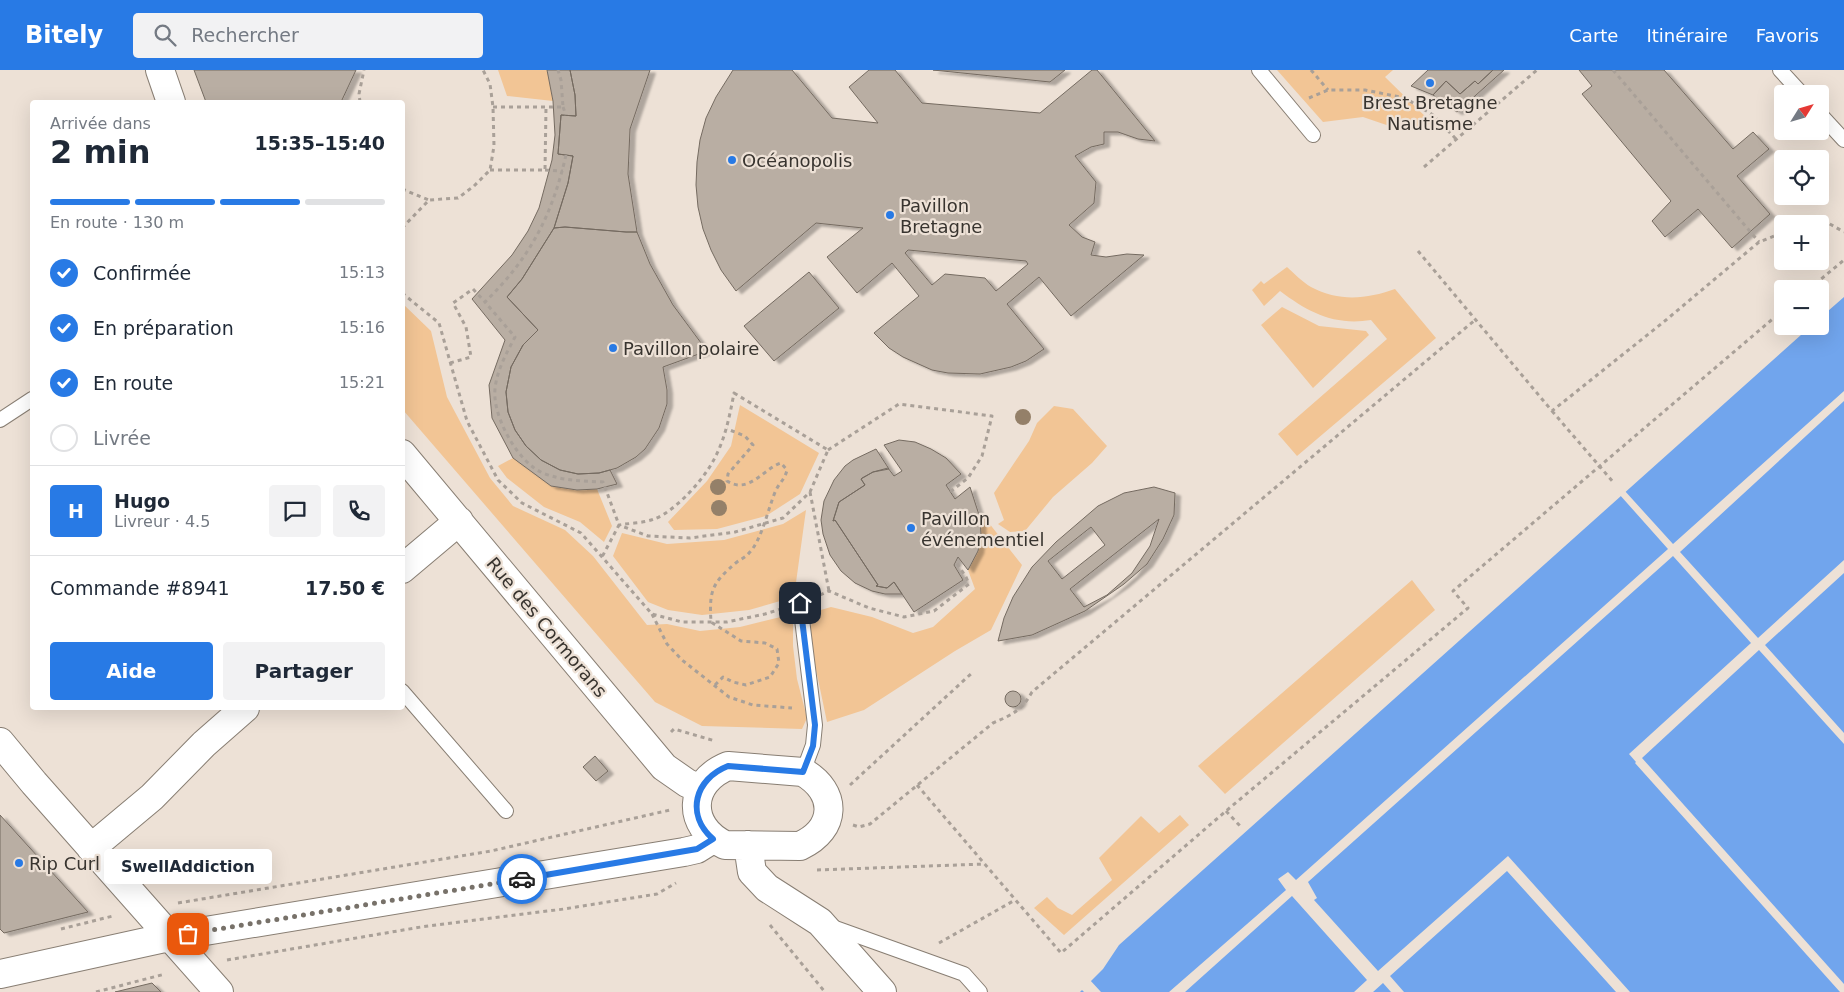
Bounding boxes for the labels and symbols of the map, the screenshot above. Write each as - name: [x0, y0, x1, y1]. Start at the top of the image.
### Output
- marker: Brest Bretagne Nautisme: [1424, 77, 1436, 89]
- north arrow: [1774, 85, 1829, 140]
- place label: Brest Bretagne Nautisme: [1362, 92, 1498, 134]
- place label: Océanopolis: [742, 150, 852, 171]
- marker: Océanopolis: [726, 154, 738, 166]
- place label: Pavillon Bretagne: [900, 195, 982, 237]
- marker: Pavillon Bretagne: [884, 209, 896, 221]
- place label: Pavillon polaire: [623, 338, 759, 359]
- marker: Pavillon polaire: [607, 342, 619, 354]
- place label: Pavillon événementiel: [921, 508, 1044, 550]
- marker: Pavillon événementiel: [905, 522, 917, 534]
- street label: Rue des Cormorans: [482, 553, 612, 701]
- pin: [779, 582, 821, 624]
- callout: SwellAddiction: [104, 849, 272, 884]
- place label: Rip Curl: [29, 853, 100, 874]
- courier: [497, 854, 547, 904]
- marker: Rip Curl: [13, 857, 25, 869]
- pin: [167, 913, 209, 955]

